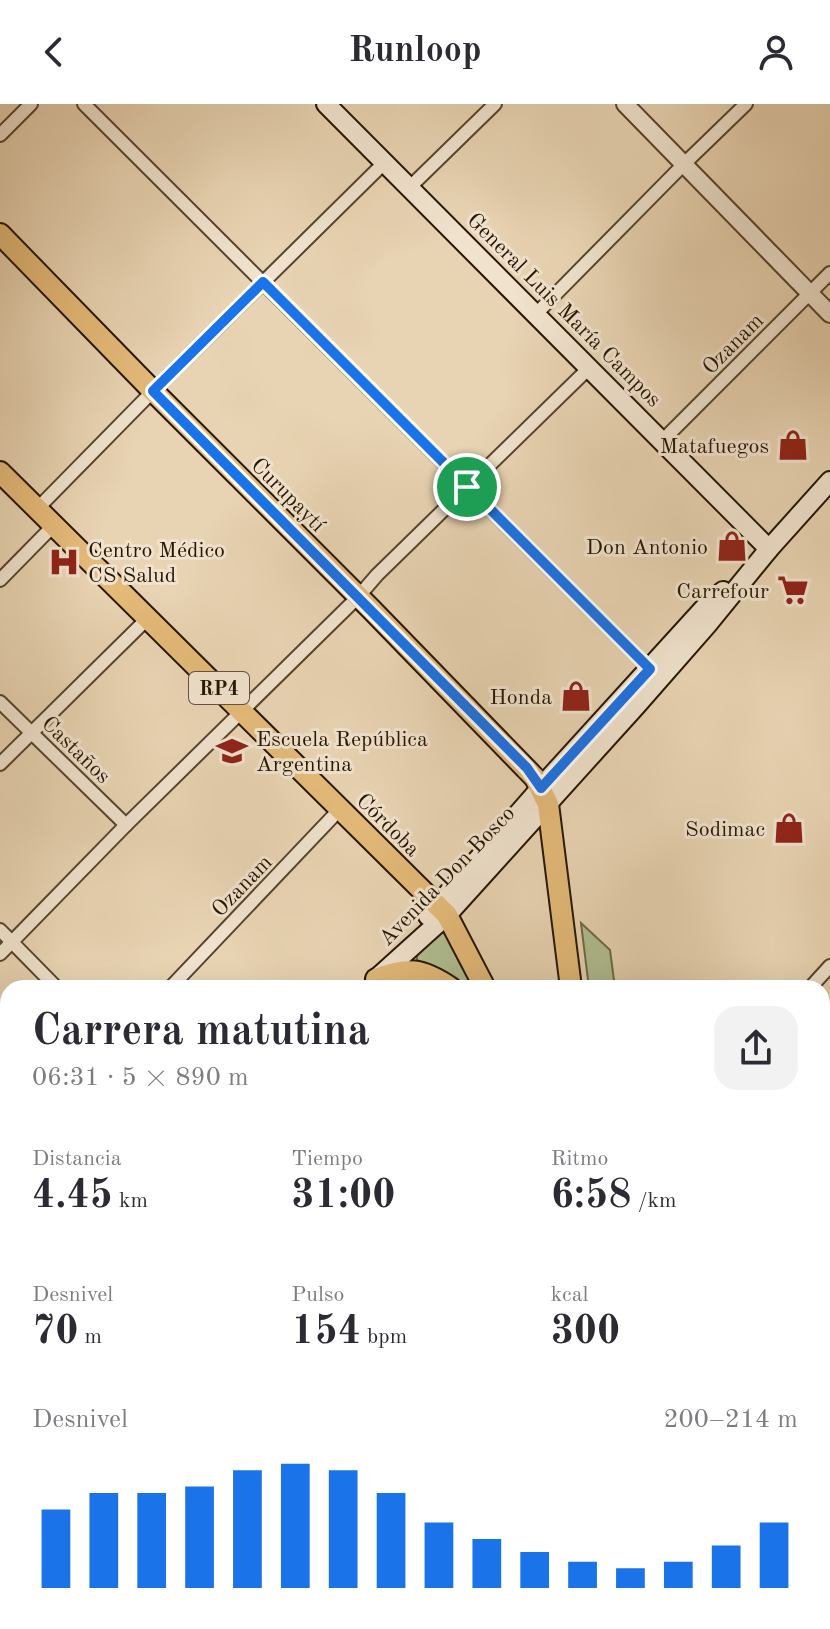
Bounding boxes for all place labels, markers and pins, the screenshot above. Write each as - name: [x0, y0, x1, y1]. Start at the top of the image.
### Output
- shop icon: Matafuegos: [776, 428, 810, 462]
- place label: Matafuegos: [660, 436, 769, 458]
- pin: [433, 453, 501, 521]
- shop icon: Don Antonio: [715, 529, 749, 563]
- place label: Don Antonio: [586, 537, 708, 559]
- place label: Centro Médico CS Salud: [88, 540, 225, 587]
- hospital icon: Centro Médico CS Salud: [47, 545, 81, 579]
- supermarket icon: Carrefour: [776, 573, 810, 607]
- place label: Carrefour: [676, 581, 769, 603]
- shop icon: Honda: [559, 679, 593, 713]
- place label: Honda: [490, 687, 552, 709]
- place label: Escuela República Argentina: [256, 729, 428, 776]
- school or university icon: Escuela República Argentina: [215, 734, 249, 768]
- shop icon: Sodimac: [772, 811, 806, 845]
- place label: Sodimac: [685, 819, 765, 841]

